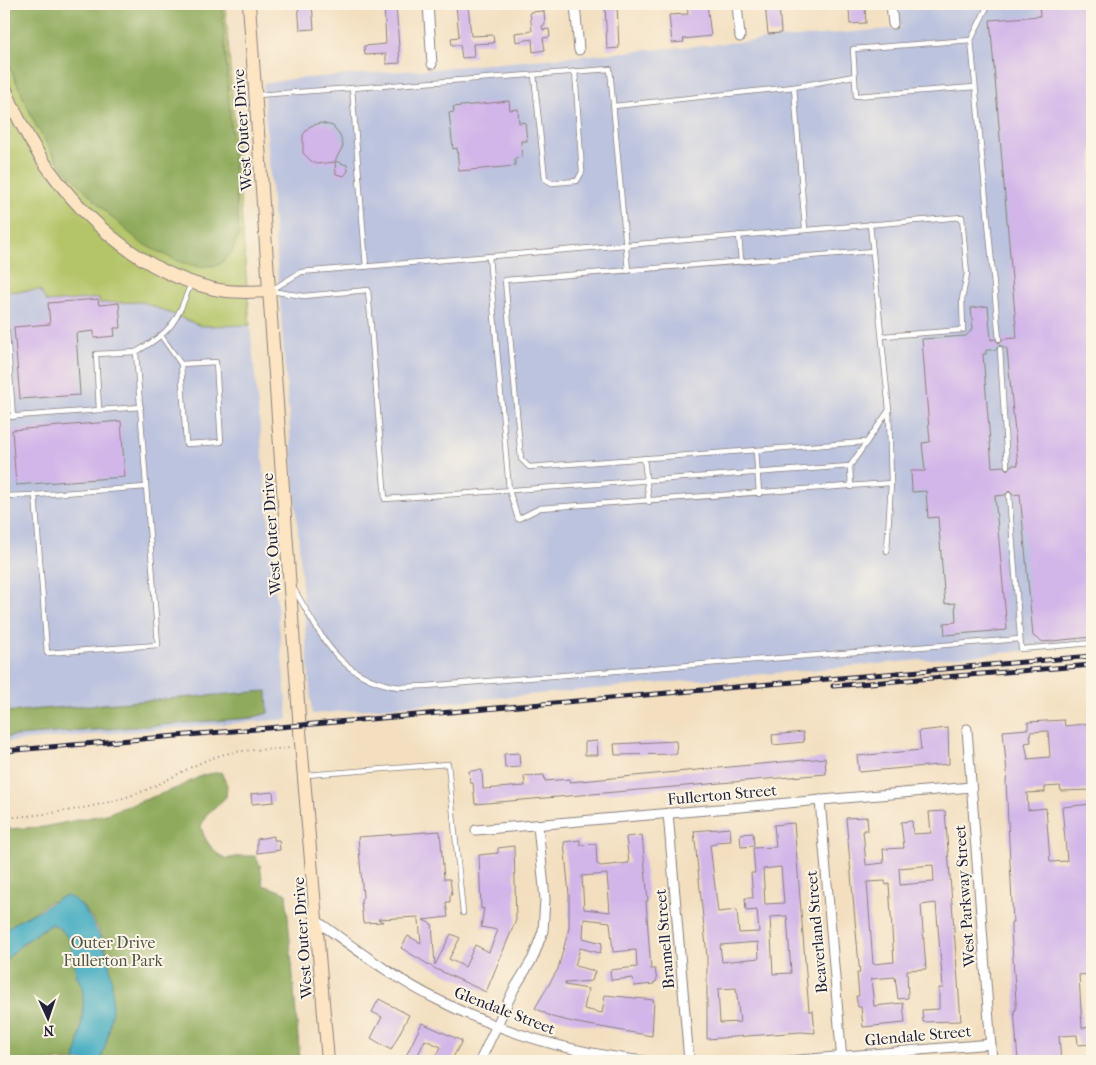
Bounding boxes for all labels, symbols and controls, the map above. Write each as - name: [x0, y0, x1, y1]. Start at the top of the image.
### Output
- street label: West Outer Drive: [229, 68, 256, 193]
- street label: West Outer Drive: [258, 472, 285, 597]
- street label: Fullerton Street: [667, 780, 778, 809]
- street label: West Parkway Street: [950, 824, 979, 969]
- street label: Beaverland Street: [802, 870, 831, 994]
- street label: West Outer Drive: [289, 876, 316, 1001]
- street label: Bramell Street: [651, 888, 678, 990]
- park label: Outer Drive Fullerton Park: [63, 933, 163, 970]
- street label: Glendale Street: [452, 982, 558, 1039]
- north arrow: [22, 992, 72, 1042]
- street label: Glendale Street: [864, 1021, 972, 1050]
- text: N: [43, 1022, 54, 1039]

